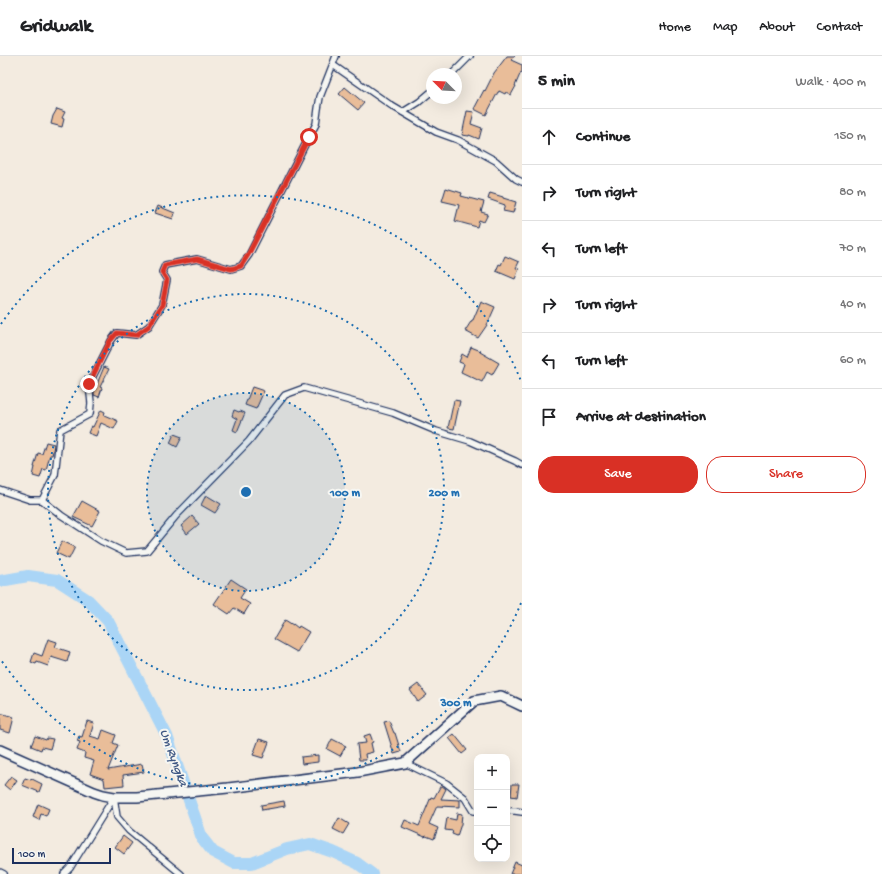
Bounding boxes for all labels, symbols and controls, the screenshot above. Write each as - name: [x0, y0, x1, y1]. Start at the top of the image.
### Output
- text: Gridwalk: [20, 16, 92, 39]
- text: Home: [659, 19, 691, 36]
- text: Map: [713, 19, 737, 36]
- text: About: [759, 19, 795, 36]
- text: Contact: [817, 19, 862, 36]
- north arrow: [426, 68, 462, 104]
- text: 5 min: [538, 72, 575, 92]
- text: Walk · 400 m: [796, 75, 866, 90]
- icon: ahead: [538, 126, 560, 148]
- route start: [300, 128, 318, 146]
- text: Continue: [576, 128, 630, 146]
- text: 150 m: [834, 129, 866, 144]
- icon: right: [538, 182, 560, 204]
- text: Turn right: [576, 184, 636, 202]
- text: 80 m: [839, 185, 866, 200]
- icon: left: [538, 238, 560, 260]
- text: Turn left: [576, 240, 627, 258]
- text: 70 m: [840, 241, 866, 256]
- icon: right: [538, 294, 560, 316]
- text: Turn right: [576, 296, 636, 314]
- text: 40 m: [840, 297, 866, 312]
- icon: left: [538, 350, 560, 372]
- text: Turn left: [576, 352, 627, 370]
- text: 60 m: [840, 353, 866, 368]
- route end: [80, 375, 98, 393]
- icon: arrive: [538, 406, 560, 428]
- text: Arrive at destination: [576, 408, 706, 426]
- button: Save: [538, 456, 698, 493]
- button: Share: [706, 456, 866, 493]
- centre of rings: [239, 485, 253, 499]
- text: 100 m: [329, 487, 360, 501]
- text: 200 m: [429, 487, 460, 501]
- text: 300 m: [439, 697, 472, 711]
- water label: Um Ryngka: [156, 727, 191, 789]
- map controls: [474, 754, 510, 862]
- button: +: [474, 754, 510, 790]
- button: −: [474, 790, 510, 826]
- button: locate: [474, 826, 510, 862]
- scale bar: [12, 846, 111, 865]
- text: 100 m: [18, 849, 45, 861]

